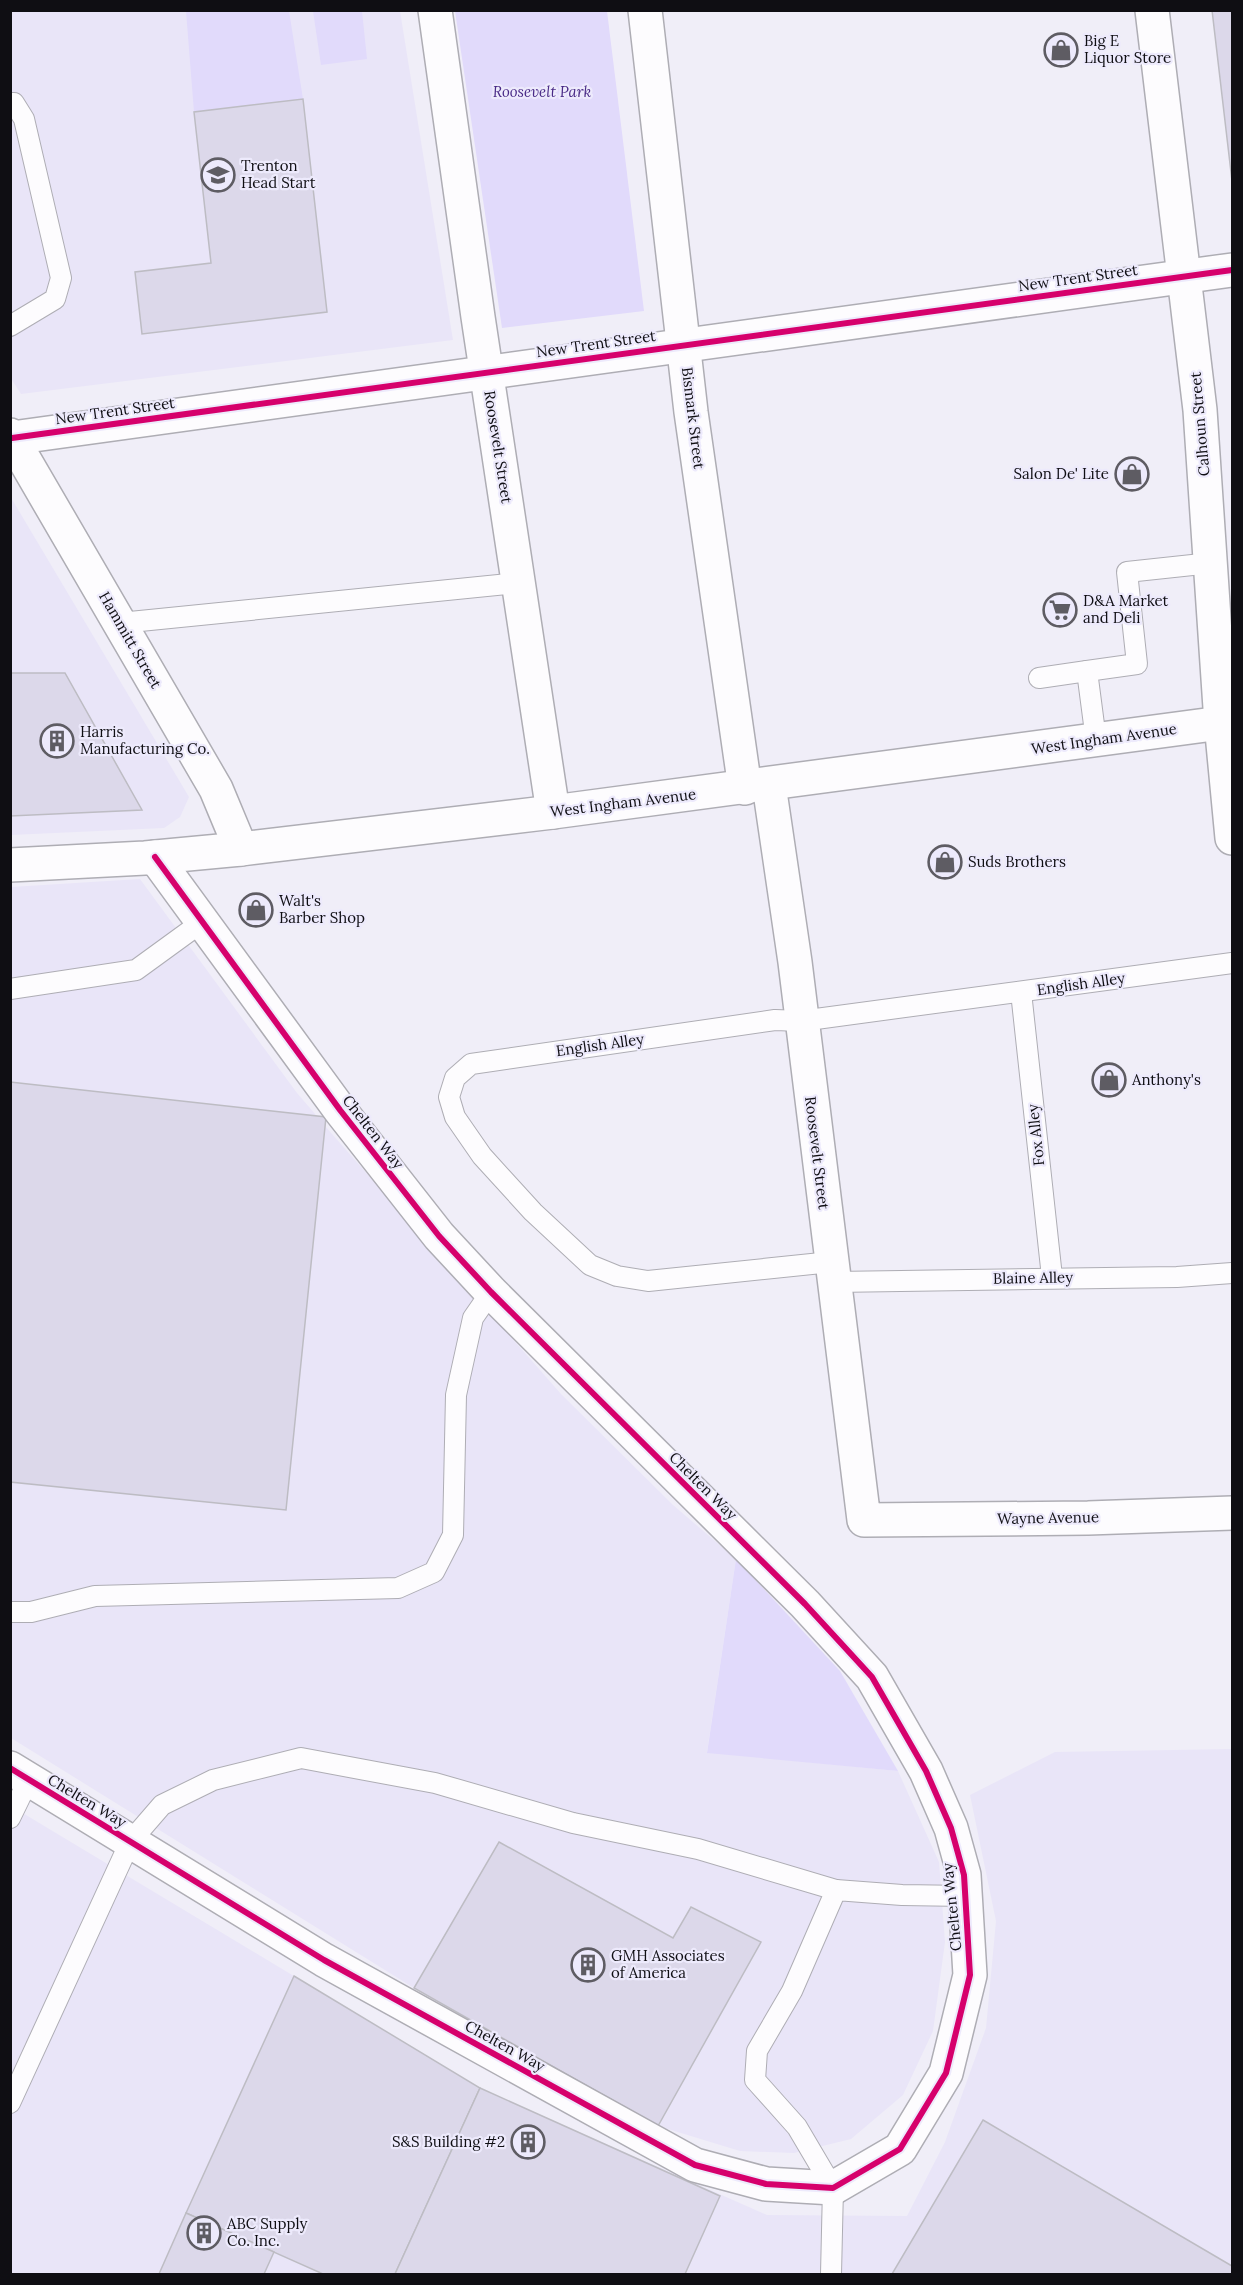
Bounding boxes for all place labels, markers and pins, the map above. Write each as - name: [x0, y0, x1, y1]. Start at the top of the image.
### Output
- place label: Big E Liquor Store: [1084, 31, 1171, 67]
- shop icon: Big E Liquor Store: [1043, 32, 1079, 68]
- place label: Trenton Head Start: [241, 156, 316, 192]
- school or university icon: Trenton Head Start: [200, 157, 236, 193]
- shop icon: Salon De' Lite: [1114, 456, 1150, 492]
- place label: Salon De' Lite: [1014, 464, 1109, 483]
- place label: D&A Market and Deli: [1083, 591, 1169, 627]
- supermarket icon: D&A Market and Deli: [1042, 592, 1078, 628]
- place label: Harris Manufacturing Co.: [80, 722, 210, 758]
- building icon: Harris Manufacturing Co.: [39, 723, 75, 759]
- shop icon: Suds Brothers: [927, 844, 963, 880]
- place label: Suds Brothers: [968, 852, 1066, 871]
- place label: Walt's Barber Shop: [279, 891, 365, 927]
- shop icon: Walt's Barber Shop: [238, 892, 274, 928]
- shop icon: Anthony's: [1091, 1062, 1127, 1098]
- place label: Anthony's: [1131, 1070, 1201, 1089]
- place label: GMH Associates of America: [611, 1946, 725, 1982]
- building icon: GMH Associates of America: [570, 1947, 606, 1983]
- building icon: S&S Building #2: [510, 2124, 546, 2160]
- place label: S&S Building #2: [392, 2132, 505, 2151]
- place label: ABC Supply Co. Inc.: [226, 2214, 307, 2250]
- building icon: ABC Supply Co. Inc.: [186, 2215, 222, 2251]

